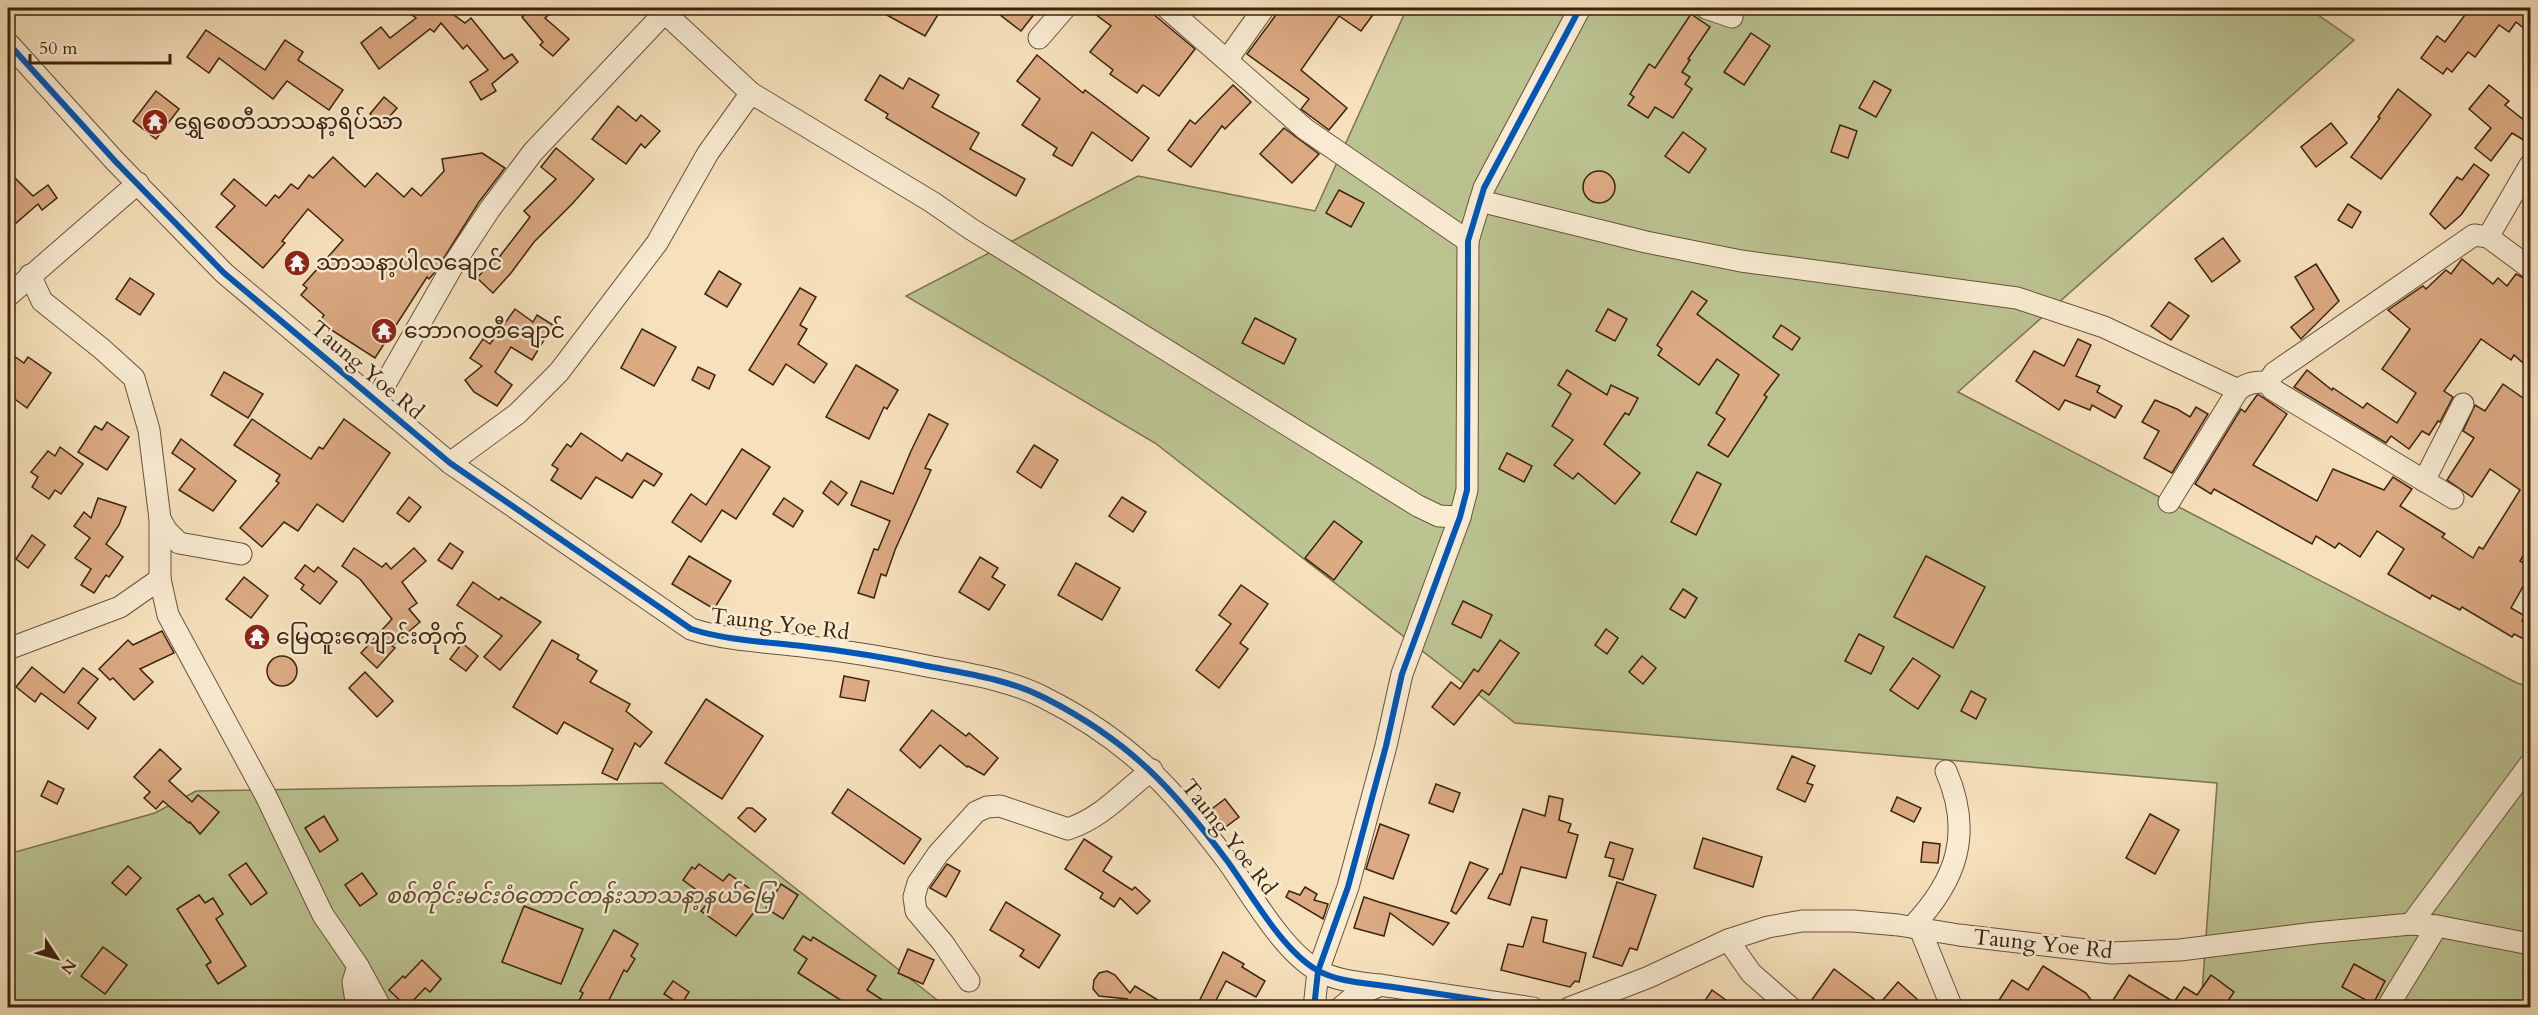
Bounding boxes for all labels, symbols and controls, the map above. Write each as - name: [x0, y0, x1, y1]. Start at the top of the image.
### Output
- scale bar: [30, 27, 170, 65]
- text: 50 m: [39, 36, 78, 61]
- place label: ရွှေစေတီသာသနာ့ရိပ်သာ: [174, 106, 403, 139]
- temple icon: ရွှေစေတီသာသနာ့ရိပ်သာ: [140, 107, 170, 137]
- place label: သာသနာ့ပါလချောင်: [316, 247, 502, 281]
- temple icon: သာသနာ့ပါလချောင်: [282, 248, 312, 278]
- street label: Taung Yoe Rd: [304, 314, 430, 427]
- place label: ဘောဂဝတီချောင်: [404, 315, 565, 349]
- temple icon: ဘောဂဝတီချောင်: [369, 316, 399, 346]
- street label: Taung Yoe Rd: [709, 601, 851, 647]
- place label: မြေထူးကျောင်းတိုက်: [276, 621, 467, 655]
- temple icon: မြေထူးကျောင်းတိုက်: [242, 622, 272, 652]
- street label: Taung Yoe Rd: [1174, 773, 1284, 901]
- park label: စစ်ကိုင်းမင်းဝံတောင်တန်းသာသနာ့နယ်မြေ: [386, 880, 778, 914]
- street label: Taung Yoe Rd: [1972, 922, 2114, 966]
- north arrow: [27, 928, 87, 988]
- text: N: [55, 954, 81, 978]

